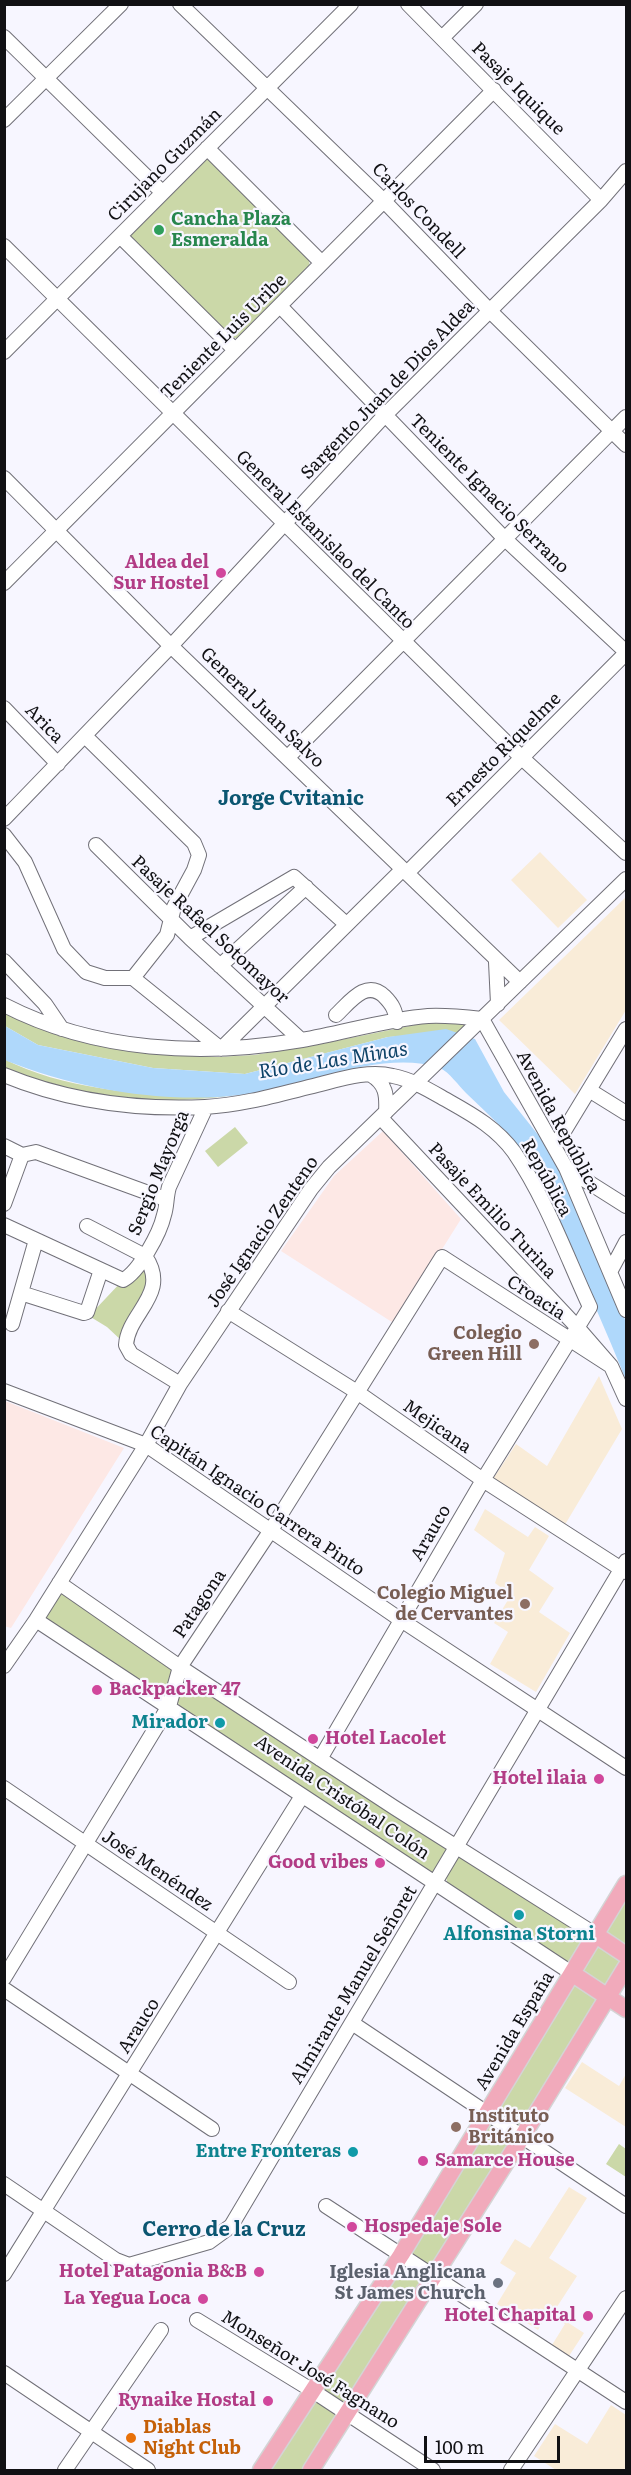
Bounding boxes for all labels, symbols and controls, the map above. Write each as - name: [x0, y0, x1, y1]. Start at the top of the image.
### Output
- street label: Pasaje Iquique: [467, 38, 569, 140]
- street label: Cirujano Guzmán: [104, 104, 226, 226]
- street label: Carlos Condell: [367, 159, 469, 263]
- place label: Cancha Plaza Esmeralda: [171, 209, 291, 252]
- marker: Cancha Plaza Esmeralda: [152, 223, 166, 237]
- street label: Teniente Luis Uribe: [157, 270, 291, 404]
- street label: Sargento Juan de Dios Aldea: [297, 296, 479, 484]
- street label: Teniente Ignacio Serrano: [405, 410, 573, 578]
- street label: General Estanislao del Canto: [231, 446, 419, 634]
- place label: Aldea del Sur Hostel: [113, 552, 209, 594]
- marker: Aldea del Sur Hostel: [214, 566, 228, 580]
- street label: General Juan Salvo: [196, 643, 328, 773]
- street label: Ernesto Riquelme: [442, 688, 566, 812]
- street label: Arica: [20, 700, 68, 748]
- district label: Jorge Cvitanic: [218, 787, 364, 811]
- street label: Pasaje Rafael Sotomayor: [127, 851, 293, 1009]
- water label: Río de Las Minas: [257, 1037, 409, 1085]
- street label: Avenida República: [511, 1047, 605, 1197]
- street label: Sergio Mayorga: [124, 1107, 194, 1239]
- street label: República: [516, 1136, 576, 1220]
- street label: Pasaje Emilio Turina: [423, 1139, 561, 1283]
- street label: José Ignacio Zenteno: [203, 1152, 323, 1312]
- street label: Croacia: [503, 1271, 569, 1325]
- place label: Colegio Green Hill: [428, 1323, 522, 1366]
- marker: Colegio Green Hill: [527, 1337, 541, 1351]
- street label: Mejicana: [399, 1396, 475, 1458]
- street label: Capitán Ignacio Carrera Pinto: [146, 1421, 368, 1581]
- street label: Arauco: [406, 1501, 456, 1565]
- street label: Patagona: [169, 1565, 231, 1643]
- place label: Colegio Miguel de Cervantes: [377, 1583, 513, 1626]
- marker: Colegio Miguel de Cervantes: [518, 1597, 532, 1611]
- place label: Backpacker 47: [109, 1679, 241, 1701]
- marker: Backpacker 47: [90, 1683, 104, 1697]
- place label: Mirador: [131, 1712, 208, 1734]
- marker: Mirador: [213, 1716, 227, 1730]
- place label: Hotel Lacolet: [325, 1728, 446, 1750]
- street label: Avenida Cristóbal Colón: [250, 1731, 434, 1865]
- marker: Hotel Lacolet: [306, 1732, 320, 1746]
- place label: Hotel ilaia: [493, 1768, 587, 1790]
- marker: Hotel ilaia: [592, 1772, 606, 1786]
- street label: José Menéndez: [97, 1826, 217, 1916]
- place label: Good vibes: [268, 1852, 368, 1874]
- marker: Good vibes: [373, 1856, 387, 1870]
- street label: Almirante Manuel Señoret: [286, 1882, 422, 2088]
- marker: Alfonsina Storni: [512, 1908, 526, 1922]
- place label: Alfonsina Storni: [443, 1924, 595, 1946]
- street label: Avenida España: [471, 1968, 559, 2094]
- street label: Arauco: [114, 1994, 164, 2058]
- place label: Instituto Británico: [468, 2106, 554, 2148]
- marker: Instituto Británico: [449, 2120, 463, 2134]
- place label: Entre Fronteras: [196, 2141, 341, 2163]
- marker: Entre Fronteras: [346, 2145, 360, 2159]
- place label: Samarce House: [435, 2150, 575, 2172]
- marker: Samarce House: [416, 2154, 430, 2168]
- place label: Hospedaje Sole: [364, 2216, 502, 2238]
- district label: Cerro de la Cruz: [142, 2218, 306, 2242]
- marker: Hospedaje Sole: [345, 2220, 359, 2234]
- place label: Hotel Patagonia B&B: [59, 2261, 247, 2283]
- place label: Iglesia Anglicana St James Church: [329, 2262, 486, 2304]
- marker: Hotel Patagonia B&B: [252, 2265, 266, 2279]
- marker: Iglesia Anglicana St James Church: [491, 2276, 505, 2290]
- place label: La Yegua Loca: [63, 2288, 191, 2310]
- marker: La Yegua Loca: [196, 2292, 210, 2306]
- place label: Hotel Chapital: [444, 2305, 576, 2327]
- street label: Monseñor José Fagnano: [217, 2306, 403, 2434]
- marker: Hotel Chapital: [581, 2309, 595, 2323]
- place label: Rynaike Hostal: [118, 2390, 256, 2412]
- marker: Rynaike Hostal: [261, 2394, 275, 2408]
- place label: Diablas Night Club: [143, 2417, 241, 2460]
- scale bar: [427, 2424, 564, 2462]
- marker: Diablas Night Club: [124, 2431, 138, 2445]
- text: 100 m: [435, 2433, 484, 2460]

